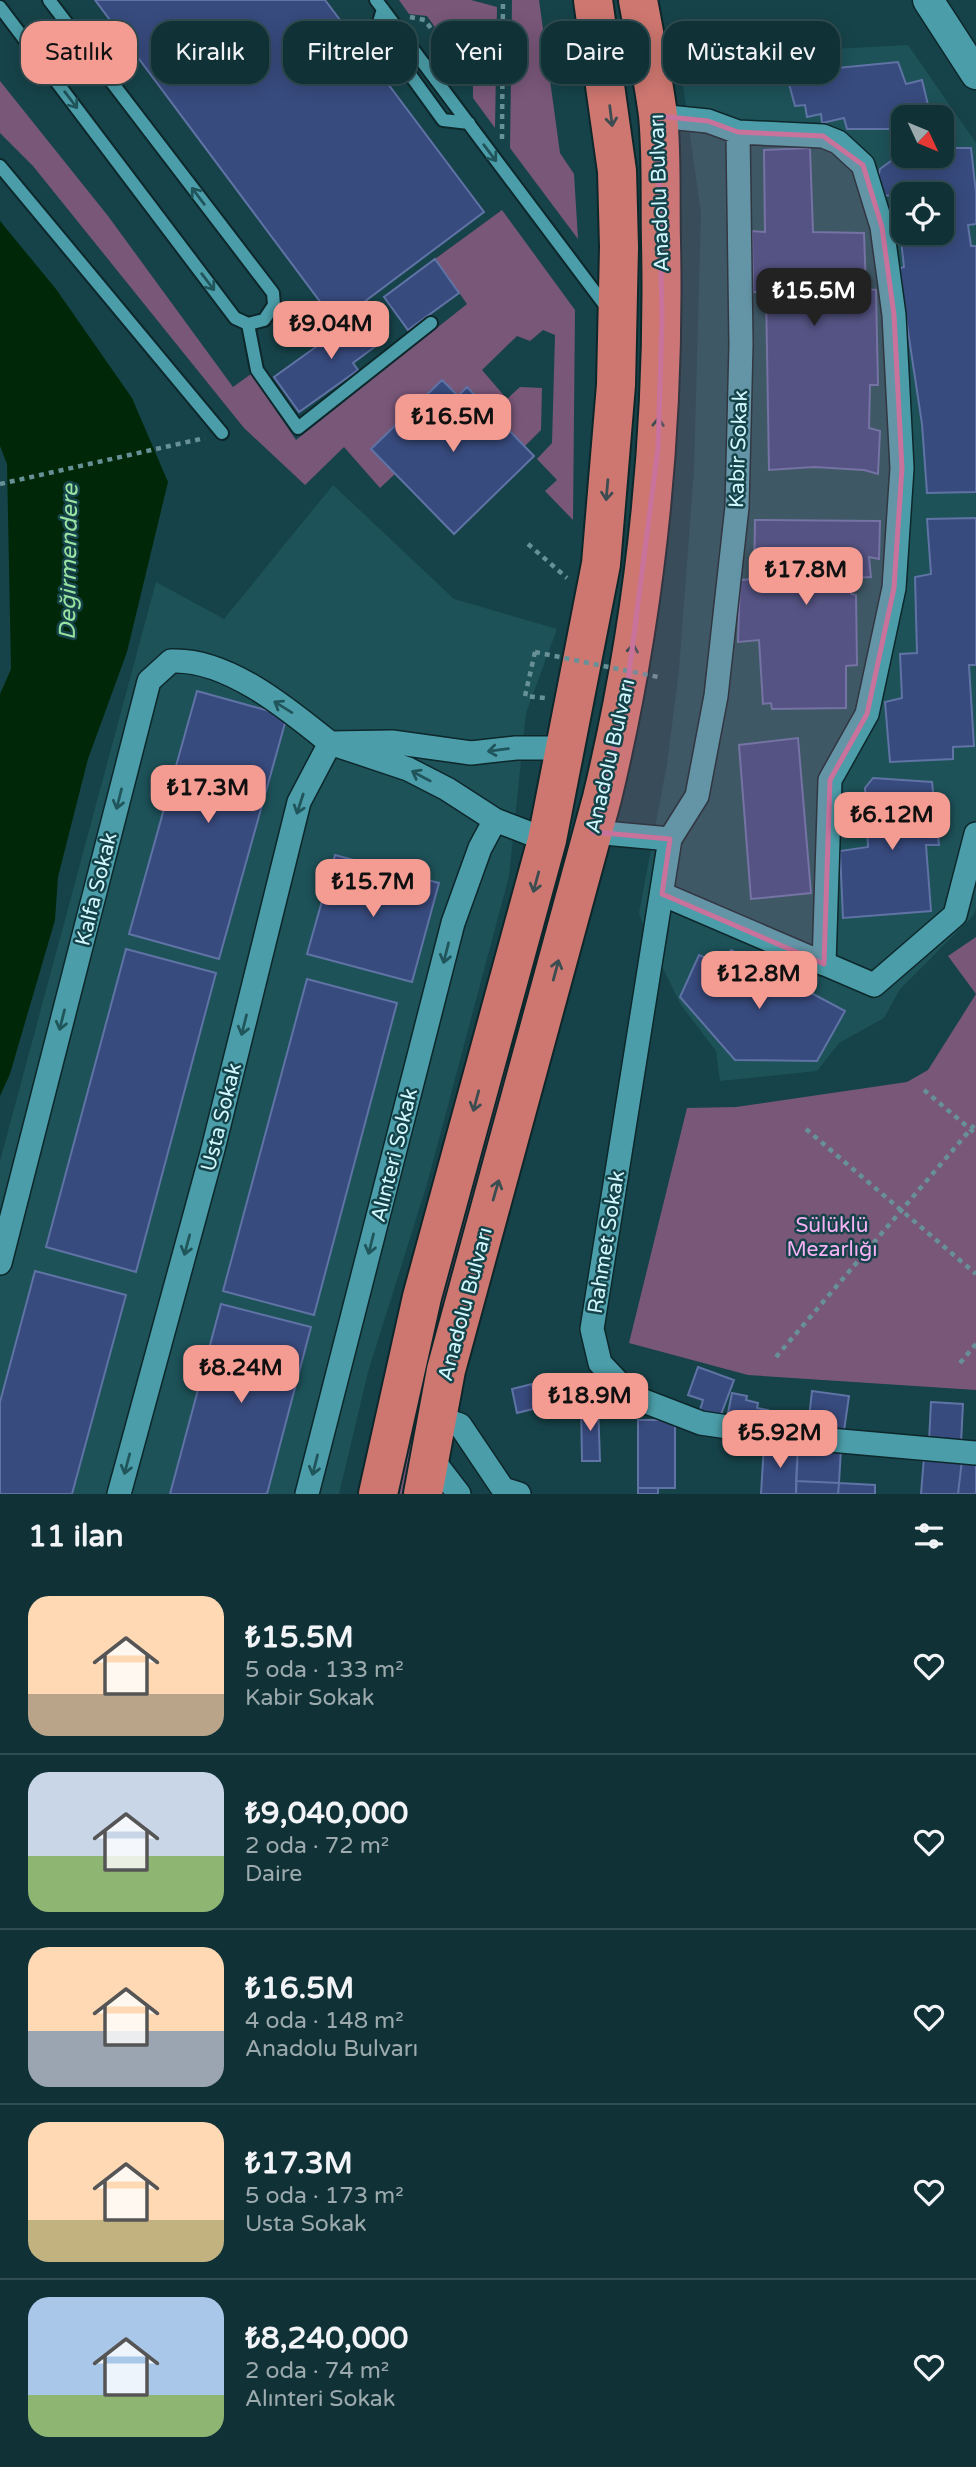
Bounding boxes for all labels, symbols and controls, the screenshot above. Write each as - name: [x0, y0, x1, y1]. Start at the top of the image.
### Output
- chip: Satılık: [21, 21, 137, 84]
- chip: Kiralık: [151, 21, 269, 84]
- chip: Filtreler: [283, 21, 417, 84]
- chip: Yeni: [431, 21, 527, 84]
- chip: Daire: [541, 21, 649, 84]
- chip: Müstakil ev: [663, 21, 840, 84]
- one-way arrow: [63, 91, 78, 109]
- one-way arrow: [604, 104, 617, 127]
- north arrow: [891, 105, 954, 168]
- map controls: [891, 105, 954, 245]
- street label: Anadolu Bulvarı: [644, 114, 675, 272]
- one-way arrow: [483, 143, 498, 162]
- button: locate: [891, 182, 954, 245]
- one-way arrow: [191, 187, 206, 206]
- pin: ₺15.5M: [757, 268, 871, 328]
- one-way arrow: [201, 272, 216, 291]
- text: ₺15.5M: [772, 277, 856, 305]
- pin: ₺9.04M: [274, 302, 388, 361]
- text: ₺9.04M: [289, 310, 373, 338]
- street label: Kabir Sokak: [724, 390, 753, 508]
- pin: ₺16.5M: [396, 394, 510, 454]
- text: ₺16.5M: [411, 403, 495, 431]
- one-way arrow: [652, 417, 665, 440]
- one-way arrow: [600, 478, 613, 500]
- water label: Değirmendere: [54, 482, 84, 640]
- pin: ₺17.8M: [749, 548, 863, 607]
- text: ₺17.8M: [765, 556, 847, 584]
- one-way arrow: [626, 643, 639, 666]
- street label: Anadolu Bulvarı: [581, 676, 640, 836]
- one-way arrow: [274, 700, 294, 714]
- one-way arrow: [487, 744, 509, 757]
- pin: ₺17.3M: [151, 766, 265, 825]
- one-way arrow: [412, 768, 432, 782]
- text: ₺17.3M: [167, 774, 249, 802]
- one-way arrow: [112, 787, 125, 810]
- pin: ₺6.12M: [835, 792, 949, 852]
- one-way arrow: [292, 793, 305, 815]
- text: ₺6.12M: [850, 801, 934, 829]
- street label: Kalfa Sokak: [70, 830, 123, 949]
- pin: ₺15.7M: [316, 860, 430, 919]
- text: ₺15.7M: [331, 868, 415, 896]
- one-way arrow: [528, 871, 541, 893]
- one-way arrow: [439, 941, 452, 964]
- pin: ₺12.8M: [702, 951, 816, 1011]
- one-way arrow: [550, 960, 563, 982]
- text: ₺12.8M: [717, 960, 801, 988]
- one-way arrow: [55, 1008, 68, 1030]
- one-way arrow: [237, 1013, 250, 1036]
- street label: Usta Sokak: [196, 1060, 247, 1174]
- street label: Alınteri Sokak: [366, 1086, 423, 1225]
- one-way arrow: [469, 1090, 482, 1112]
- street label: Rahmet Sokak: [583, 1169, 630, 1315]
- one-way arrow: [491, 1179, 504, 1201]
- park label: Sülüklü Mezarlığı: [786, 1213, 878, 1262]
- street label: Anadolu Bulvarı: [433, 1225, 498, 1384]
- one-way arrow: [180, 1233, 193, 1256]
- one-way arrow: [364, 1233, 377, 1255]
- pin: ₺8.24M: [184, 1346, 298, 1405]
- text: ₺8.24M: [199, 1354, 283, 1382]
- pin: ₺18.9M: [533, 1374, 647, 1433]
- text: ₺18.9M: [548, 1382, 632, 1410]
- pin: ₺5.92M: [723, 1410, 837, 1470]
- text: ₺5.92M: [738, 1419, 822, 1447]
- one-way arrow: [120, 1453, 133, 1475]
- one-way arrow: [307, 1454, 320, 1476]
- icon: filters: [910, 1517, 948, 1555]
- text: 11 ilan: [28, 1518, 124, 1555]
- text: ₺15.5M: [245, 1619, 354, 1656]
- icon: home: [84, 1624, 168, 1708]
- icon: heart: [910, 1647, 948, 1685]
- text: 5 oda · 133 m²: [245, 1656, 404, 1684]
- text: Kabir Sokak: [245, 1684, 374, 1712]
- text: ₺9,040,000: [245, 1795, 408, 1832]
- icon: home: [84, 1800, 168, 1884]
- icon: heart: [910, 1823, 948, 1861]
- text: 2 oda · 72 m²: [245, 1832, 389, 1860]
- text: Daire: [245, 1860, 302, 1888]
- text: ₺16.5M: [245, 1970, 354, 2007]
- icon: home: [84, 1975, 168, 2059]
- icon: heart: [910, 1998, 948, 2036]
- text: 4 oda · 148 m²: [245, 2007, 404, 2035]
- text: Anadolu Bulvarı: [245, 2035, 418, 2063]
- text: ₺17.3M: [245, 2145, 353, 2182]
- icon: home: [84, 2150, 168, 2234]
- icon: heart: [910, 2173, 948, 2211]
- text: 5 oda · 173 m²: [245, 2182, 404, 2210]
- text: Usta Sokak: [245, 2210, 367, 2238]
- text: ₺8,240,000: [245, 2320, 408, 2357]
- icon: home: [84, 2325, 168, 2409]
- icon: heart: [910, 2348, 948, 2386]
- text: 2 oda · 74 m²: [245, 2357, 389, 2385]
- text: Alınteri Sokak: [245, 2385, 395, 2413]

